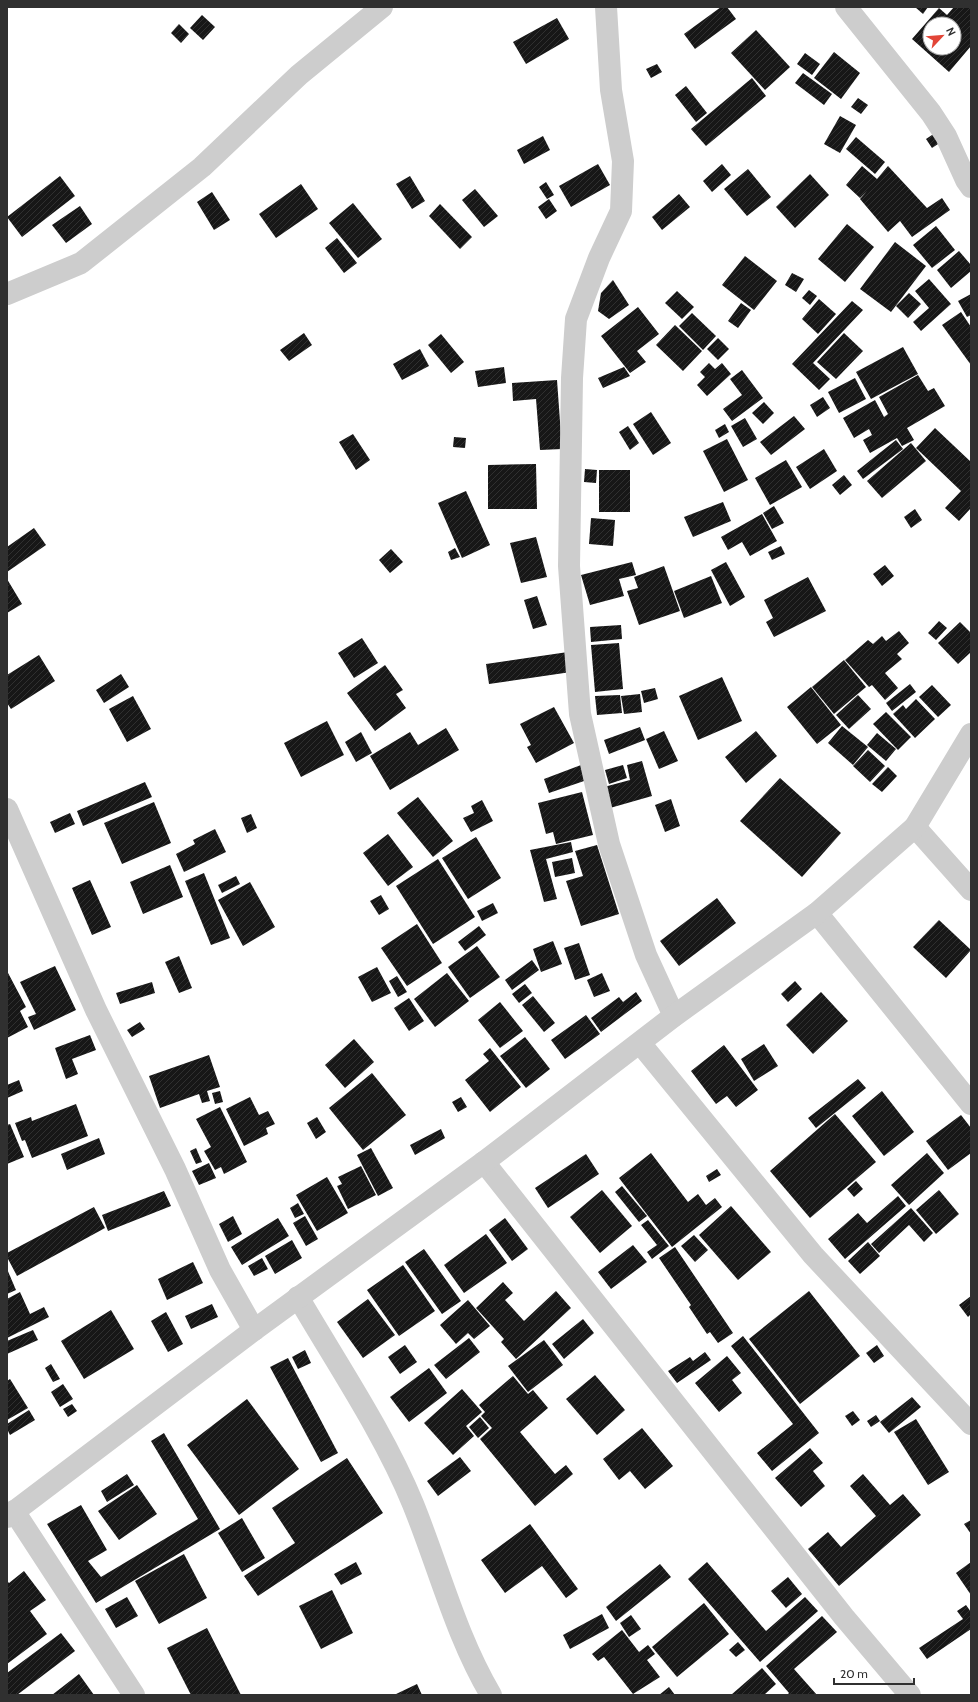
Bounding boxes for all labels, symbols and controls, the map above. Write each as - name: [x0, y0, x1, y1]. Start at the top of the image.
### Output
- north arrow: [922, 16, 962, 56]
- text: N: [943, 25, 959, 38]
- scale bar: [834, 1660, 914, 1686]
- text: 20 m: [840, 1666, 868, 1681]

